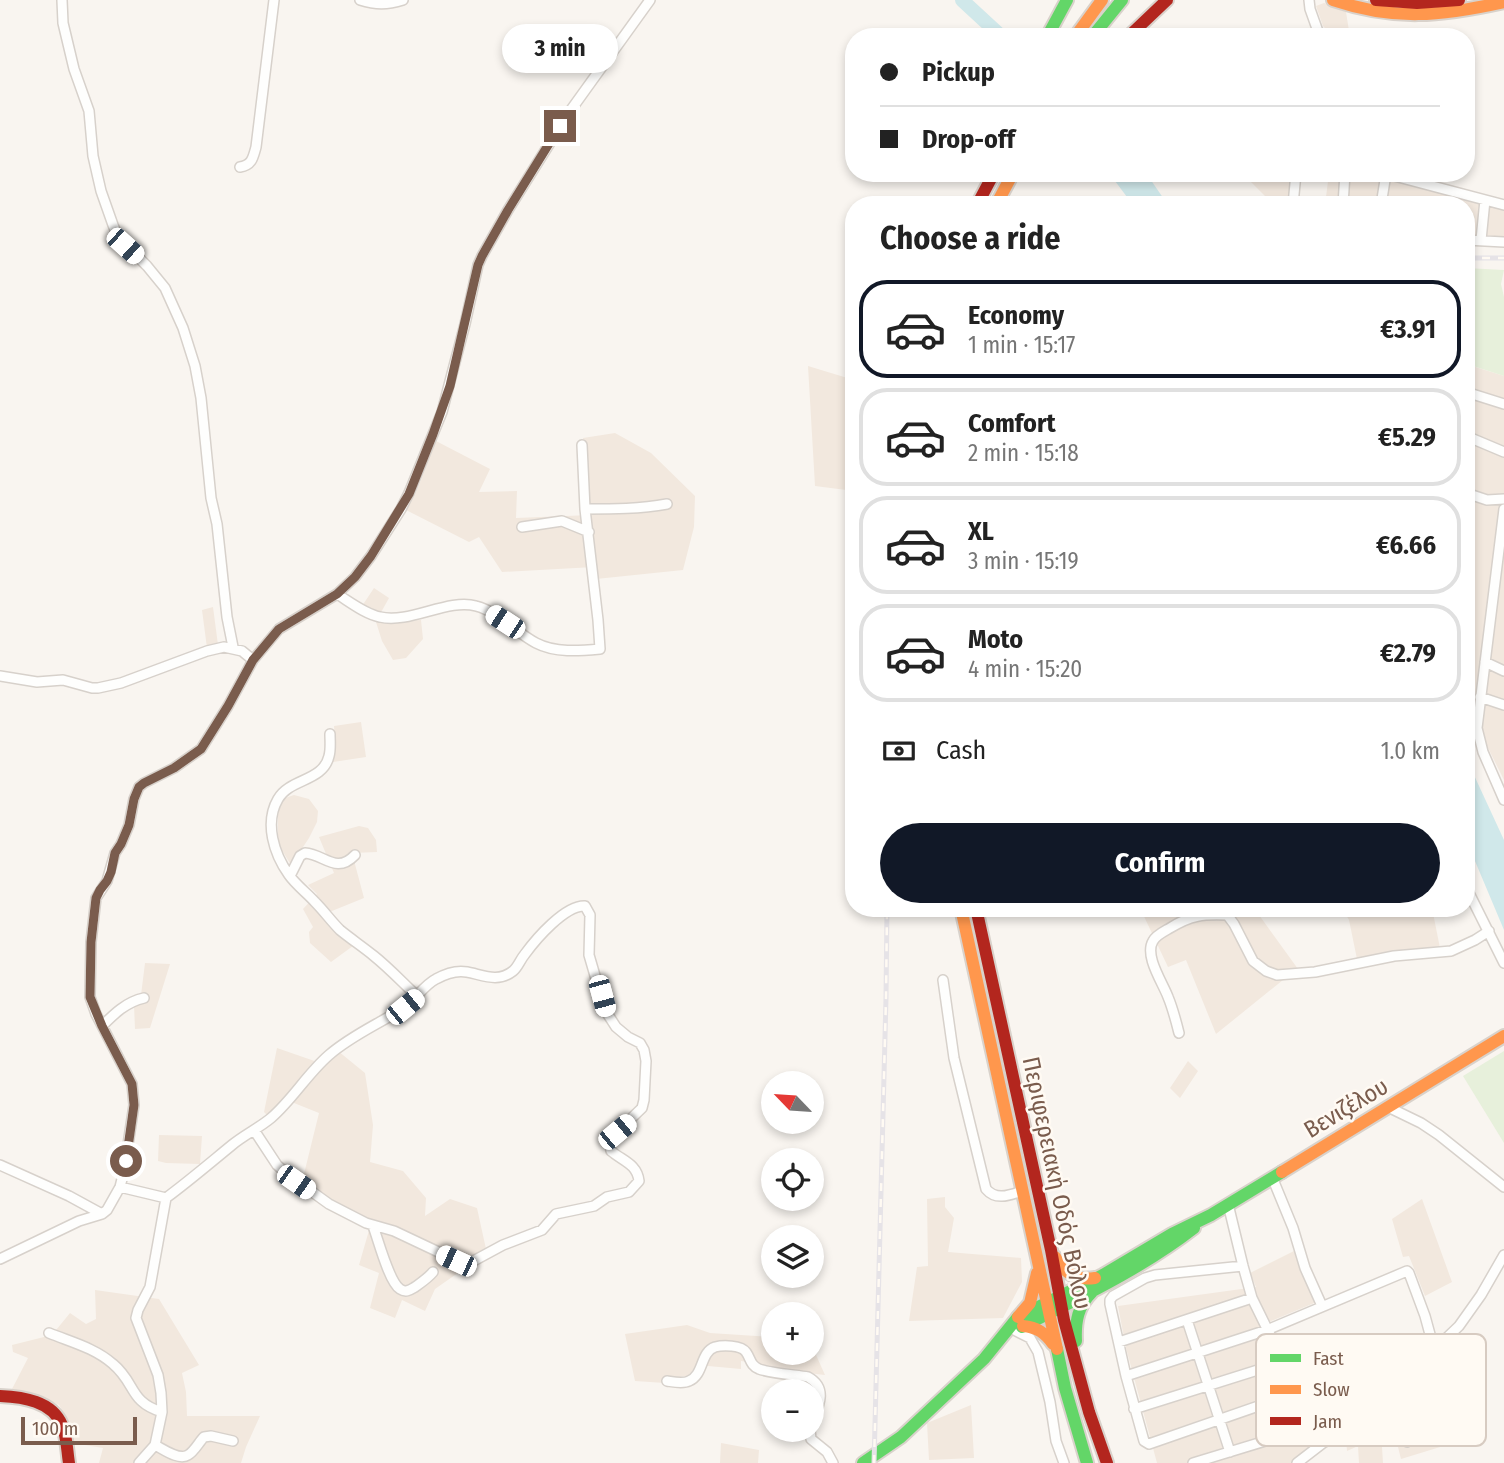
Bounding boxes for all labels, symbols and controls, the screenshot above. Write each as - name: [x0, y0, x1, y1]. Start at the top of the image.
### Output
- callout: 3 min: [502, 24, 618, 74]
- text: 3 min: [534, 34, 586, 62]
- text: Pickup: [922, 57, 995, 88]
- route end: [544, 110, 576, 142]
- text: Drop-off: [922, 124, 1015, 155]
- text: Choose a ride: [880, 219, 1061, 257]
- car: [103, 224, 148, 268]
- icon: car: [884, 298, 947, 361]
- text: Economy: [968, 300, 1064, 331]
- text: €3.91: [1380, 314, 1436, 345]
- text: 1 min · 15:17: [968, 331, 1075, 359]
- icon: car: [884, 406, 947, 469]
- text: Comfort: [968, 408, 1056, 439]
- text: €5.29: [1378, 422, 1436, 453]
- text: 2 min · 15:18: [968, 439, 1079, 467]
- icon: car: [884, 514, 947, 577]
- text: XL: [968, 516, 994, 547]
- text: €6.66: [1376, 530, 1436, 561]
- text: 3 min · 15:19: [968, 547, 1079, 575]
- car: [482, 602, 529, 642]
- icon: car: [884, 622, 947, 685]
- text: Moto: [968, 624, 1023, 655]
- text: €2.79: [1380, 638, 1436, 669]
- text: 4 min · 15:20: [968, 655, 1082, 683]
- icon: cash: [880, 732, 918, 770]
- text: Cash: [936, 735, 986, 766]
- text: 1.0 km: [1381, 737, 1440, 765]
- button: Confirm: [880, 823, 1440, 903]
- car: [587, 973, 618, 1019]
- car: [383, 986, 428, 1028]
- street label: Περιφερειακή Οδός Βόλου: [1017, 1054, 1097, 1312]
- north arrow: [761, 1071, 824, 1134]
- map controls: [761, 1071, 824, 1442]
- street label: Βενιζέλου: [1299, 1072, 1393, 1144]
- car: [595, 1110, 640, 1154]
- route start: [110, 1145, 142, 1177]
- button: locate: [761, 1148, 824, 1211]
- car: [273, 1161, 320, 1203]
- button: layers: [761, 1225, 824, 1288]
- car: [433, 1243, 480, 1279]
- button: +: [761, 1302, 824, 1365]
- legend: [1256, 1334, 1486, 1446]
- text: Fast: [1313, 1347, 1344, 1370]
- text: Slow: [1313, 1378, 1350, 1401]
- button: −: [761, 1379, 824, 1442]
- text: Jam: [1313, 1410, 1342, 1433]
- scale bar: [21, 1414, 136, 1446]
- text: 100 m: [32, 1417, 78, 1440]

